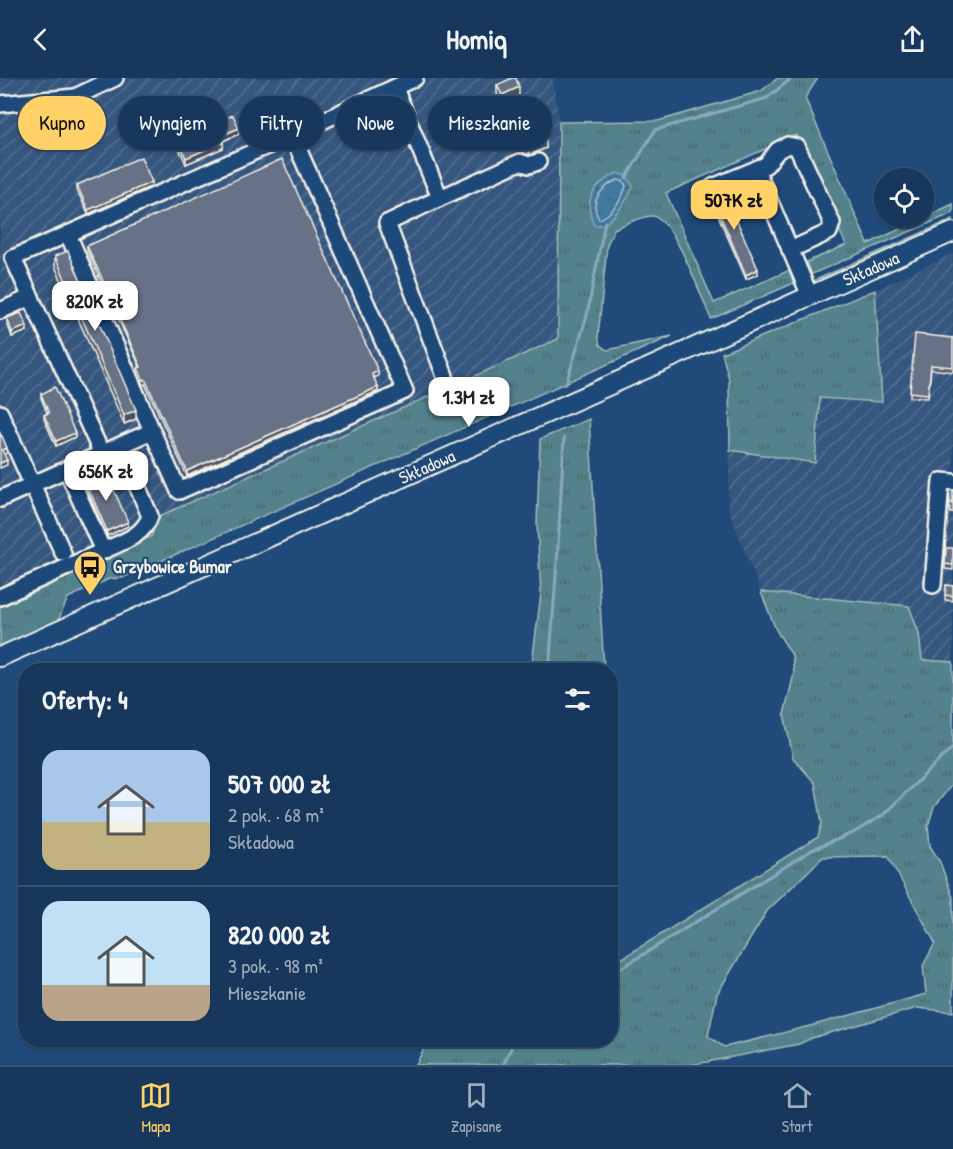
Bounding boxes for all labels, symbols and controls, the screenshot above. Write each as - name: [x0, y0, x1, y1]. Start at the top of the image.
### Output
- text: Homiq: [446, 21, 507, 57]
- icon: back: [24, 23, 57, 56]
- icon: share: [896, 23, 929, 56]
- chip: Kupno: [18, 96, 106, 150]
- chip: Wynajem: [118, 96, 227, 150]
- chip: Filtry: [239, 96, 324, 150]
- chip: Nowe: [336, 96, 416, 150]
- chip: Mieszkanie: [428, 96, 552, 150]
- map controls: [874, 168, 934, 228]
- button: locate: [874, 168, 934, 228]
- pin: 507K zł: [679, 180, 789, 231]
- text: 507K zł: [705, 186, 763, 213]
- street label: Składowa: [839, 245, 903, 292]
- pin: 820K zł: [40, 281, 150, 332]
- text: 820K zł: [66, 287, 124, 314]
- pin: 1.3M zł: [414, 377, 524, 428]
- text: 1.3M zł: [442, 383, 496, 410]
- street label: Składowa: [395, 443, 459, 490]
- pin: 656K zł: [51, 451, 161, 502]
- text: 656K zł: [78, 457, 134, 484]
- bus stop icon: Grzybowice Bumar: [72, 549, 108, 596]
- place label: Grzybowice Bumar: [113, 554, 232, 580]
- text: Oferty: 4: [42, 682, 128, 717]
- icon: filters: [561, 683, 594, 716]
- text: 507 000 zł: [228, 766, 331, 801]
- icon: home: [90, 774, 162, 846]
- text: 2 pok. · 68 m²: [228, 801, 324, 828]
- text: Składowa: [228, 828, 294, 855]
- text: 820 000 zł: [228, 917, 331, 952]
- icon: home: [90, 925, 162, 997]
- text: 3 pok. · 98 m²: [228, 952, 323, 979]
- text: Mieszkanie: [228, 979, 306, 1006]
- tab: Mapa: [139, 1079, 172, 1137]
- tab: Zapisane: [451, 1079, 502, 1137]
- tab: Start: [781, 1079, 814, 1137]

